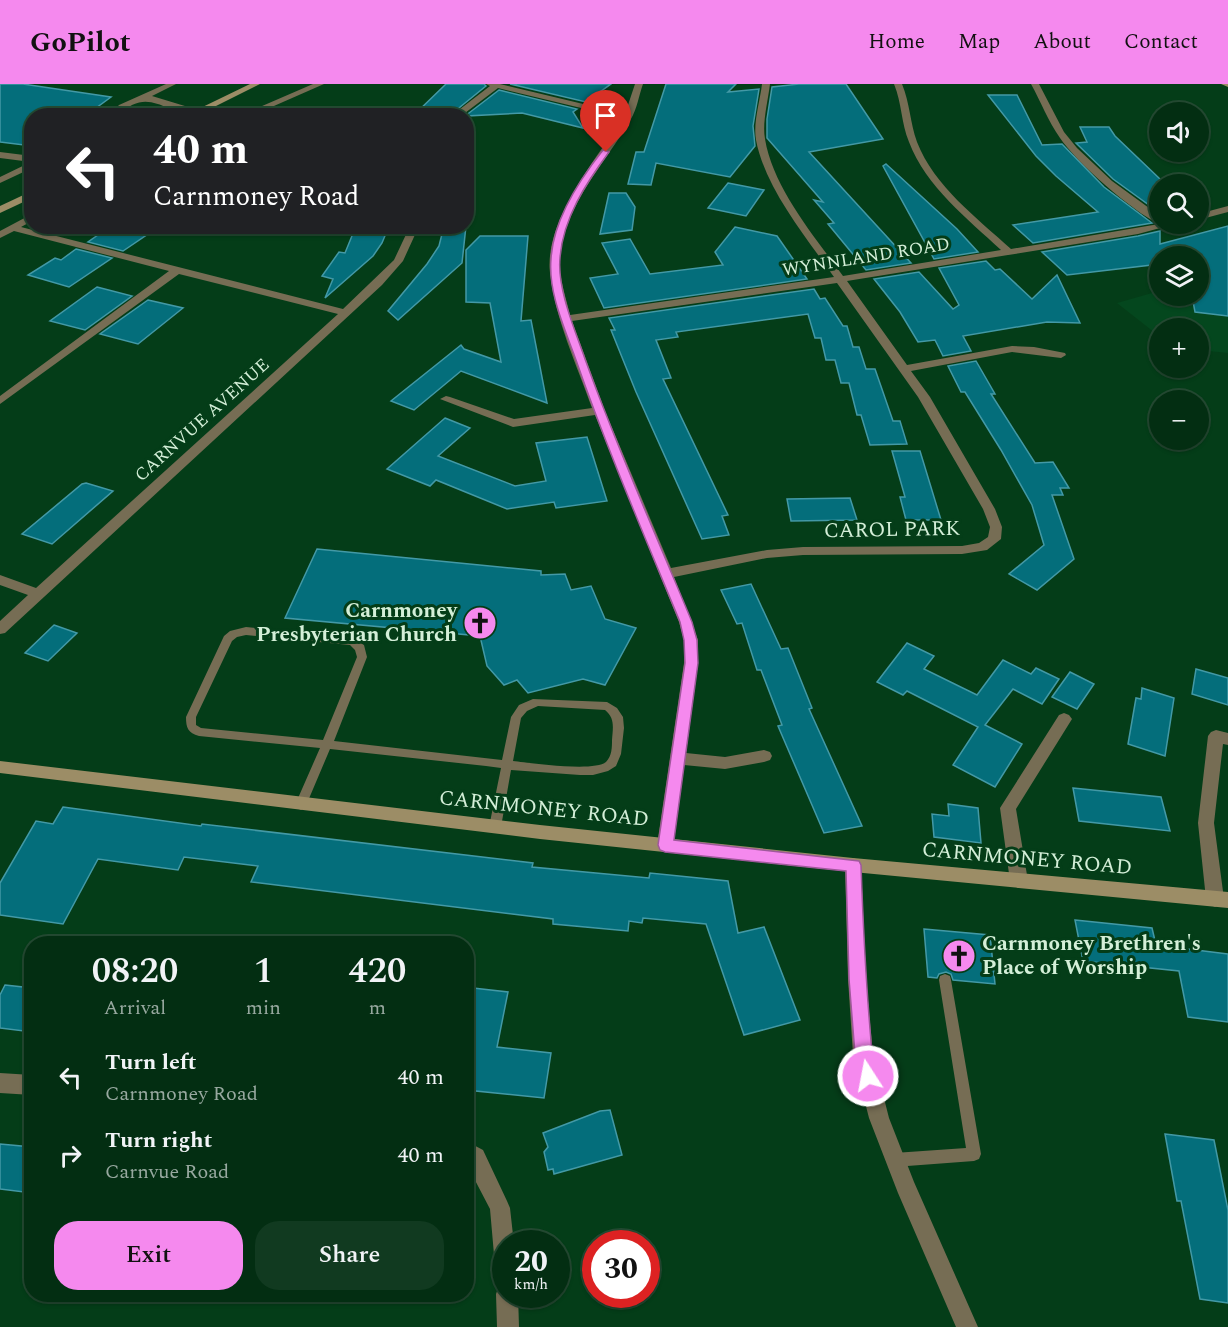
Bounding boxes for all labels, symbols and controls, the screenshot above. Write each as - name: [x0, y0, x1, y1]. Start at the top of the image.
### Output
- text: GoPilot: [30, 21, 131, 64]
- text: Home: [868, 26, 925, 58]
- text: Map: [958, 26, 1000, 58]
- text: About: [1033, 26, 1091, 58]
- text: Contact: [1124, 26, 1198, 58]
- pin: [580, 90, 631, 152]
- icon: arrive: [589, 99, 622, 132]
- map controls: [1149, 102, 1209, 450]
- button: sound: [1149, 102, 1209, 162]
- text: 40 m: [153, 119, 248, 182]
- icon: left: [54, 132, 132, 210]
- button: search: [1149, 174, 1209, 234]
- text: Carnmoney Road: [153, 176, 359, 218]
- street label: WYNNLAND ROAD: [780, 230, 952, 284]
- button: layers: [1149, 246, 1209, 306]
- button: +: [1149, 318, 1209, 378]
- street label: CARNVUE AVENUE: [128, 352, 276, 488]
- button: −: [1149, 390, 1209, 450]
- street label: CAROL PARK: [824, 513, 960, 547]
- place label: Carnmoney Presbyterian Church: [256, 595, 458, 651]
- church icon: Carnmoney Presbyterian Church: [462, 605, 498, 641]
- street label: CARNMONEY ROAD: [437, 782, 651, 836]
- street label: CARNMONEY ROAD: [921, 834, 1133, 884]
- place label: Carnmoney Brethren's Place of Worship: [982, 928, 1201, 984]
- church icon: Carnmoney Brethren's Place of Worship: [941, 938, 977, 974]
- text: 08:20: [92, 944, 178, 999]
- text: 1: [254, 944, 273, 999]
- text: 420: [348, 944, 406, 999]
- text: Arrival: [104, 993, 166, 1023]
- text: min: [246, 993, 281, 1023]
- text: m: [369, 993, 386, 1023]
- position arrow: [836, 1044, 900, 1108]
- text: Turn left: [105, 1046, 197, 1079]
- icon: left: [54, 1061, 87, 1094]
- text: 40 m: [398, 1061, 444, 1094]
- text: Carnmoney Road: [105, 1079, 258, 1109]
- text: Turn right: [105, 1124, 212, 1157]
- icon: right: [54, 1139, 87, 1172]
- text: 40 m: [398, 1139, 444, 1172]
- text: Carnvue Road: [105, 1157, 229, 1187]
- button: Exit: [54, 1221, 243, 1290]
- button: Share: [255, 1221, 444, 1290]
- speed limit sign: 30: [582, 1230, 660, 1308]
- text: 20: [514, 1239, 548, 1285]
- text: km/h: [514, 1273, 548, 1296]

